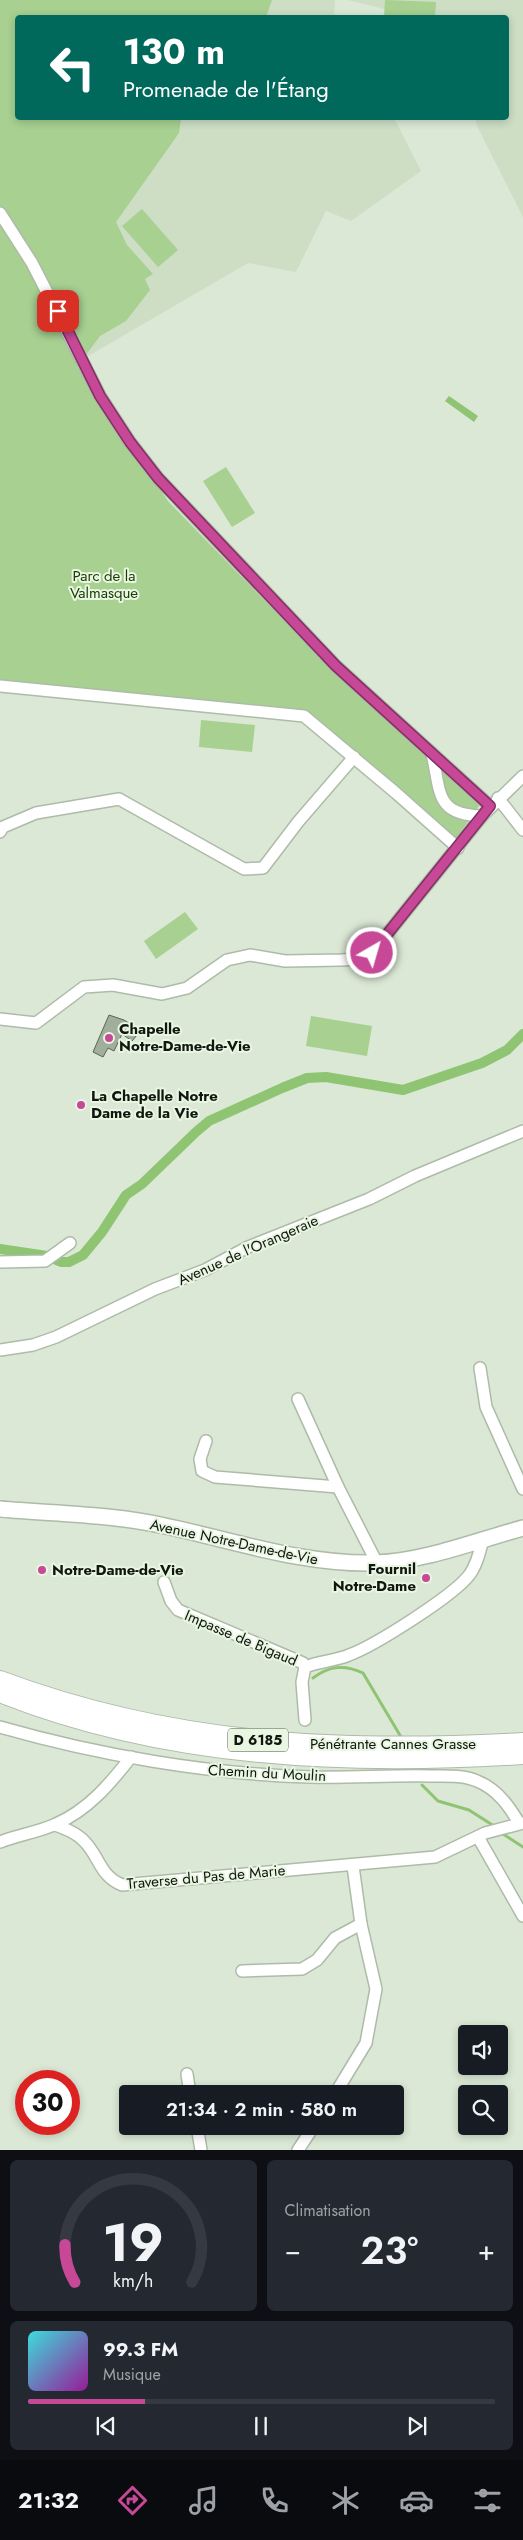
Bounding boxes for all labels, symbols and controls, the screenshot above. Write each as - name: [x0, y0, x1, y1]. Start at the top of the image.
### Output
- text: 130 m: [123, 27, 225, 77]
- icon: left: [40, 35, 105, 100]
- text: Promenade de l'Étang: [123, 73, 329, 105]
- pin: [37, 290, 79, 332]
- icon: arrive: [44, 297, 72, 325]
- park label: Parc de la Valmasque: [70, 565, 138, 604]
- position arrow: [345, 926, 397, 978]
- place label: Chapelle Notre-Dame-de-Vie: [119, 1018, 251, 1057]
- marker: Chapelle Notre-Dame-de-Vie: [103, 1032, 115, 1044]
- place label: La Chapelle Notre Dame de la Vie: [91, 1085, 218, 1124]
- marker: La Chapelle Notre Dame de la Vie: [75, 1099, 87, 1111]
- street label: Avenue de l'Orangeraie: [174, 1209, 322, 1291]
- street label: Avenue Notre-Dame-de-Vie: [148, 1513, 320, 1571]
- place label: Fournil Notre-Dame: [333, 1558, 416, 1597]
- place label: Notre-Dame-de-Vie: [52, 1559, 184, 1581]
- marker: Notre-Dame-de-Vie: [36, 1564, 48, 1576]
- marker: Fournil Notre-Dame: [420, 1572, 432, 1584]
- street label: Impasse de Bigaud: [181, 1604, 301, 1672]
- road number: D 6185: [228, 1728, 288, 1752]
- street label: Pénétrante Cannes Grasse: [310, 1733, 476, 1755]
- street label: Chemin du Moulin: [207, 1759, 327, 1787]
- street label: Traverse du Pas de Marie: [126, 1859, 286, 1895]
- map controls: [458, 2025, 508, 2135]
- button: sound: [458, 2025, 508, 2075]
- speed limit sign: 30: [15, 2070, 80, 2135]
- button: search: [458, 2085, 508, 2135]
- text: 21:34 · 2 min · 580 m: [166, 2096, 357, 2123]
- text: Climatisation: [285, 2199, 371, 2222]
- text: 19: [103, 2205, 164, 2281]
- text: 23°: [361, 2223, 418, 2278]
- text: −: [285, 2230, 301, 2271]
- text: +: [478, 2230, 495, 2271]
- text: km/h: [113, 2268, 153, 2294]
- text: 99.3 FM: [103, 2336, 178, 2363]
- text: Musique: [103, 2363, 161, 2386]
- icon: previous: [92, 2412, 120, 2440]
- icon: pause: [247, 2412, 275, 2440]
- icon: next: [403, 2412, 431, 2440]
- icon: directions: [115, 2483, 150, 2518]
- icon: music: [186, 2483, 221, 2518]
- icon: phone: [257, 2483, 292, 2518]
- icon: climate: [328, 2483, 363, 2518]
- icon: car: [399, 2483, 434, 2518]
- icon: filters: [470, 2483, 505, 2518]
- text: 21:32: [18, 2484, 79, 2516]

